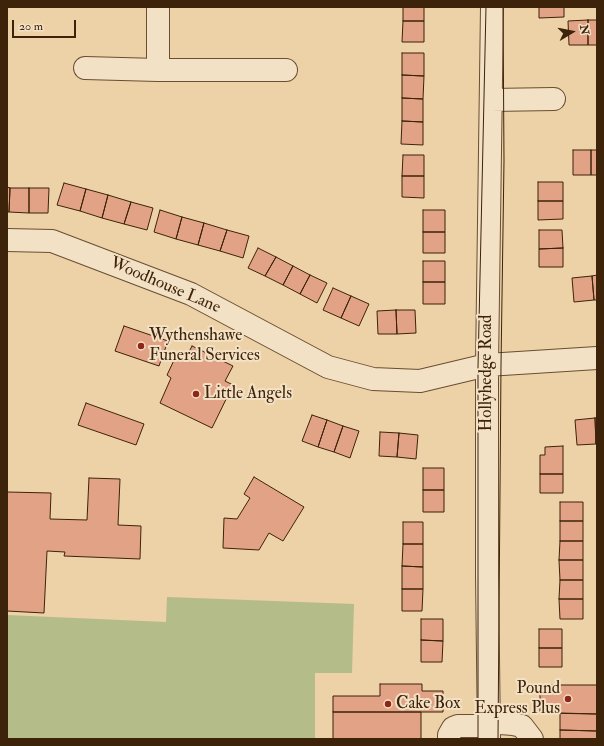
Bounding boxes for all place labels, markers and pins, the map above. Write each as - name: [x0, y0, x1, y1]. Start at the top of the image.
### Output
- place label: Wythenshawe Funeral Services: [149, 326, 260, 366]
- marker: Wythenshawe Funeral Services: [136, 341, 146, 351]
- place label: Little Angels: [204, 384, 292, 404]
- marker: Little Angels: [191, 389, 201, 399]
- place label: Pound Express Plus: [474, 679, 560, 719]
- place label: Cake Box: [396, 694, 461, 714]
- marker: Pound Express Plus: [563, 694, 573, 704]
- marker: Cake Box: [383, 699, 393, 709]

